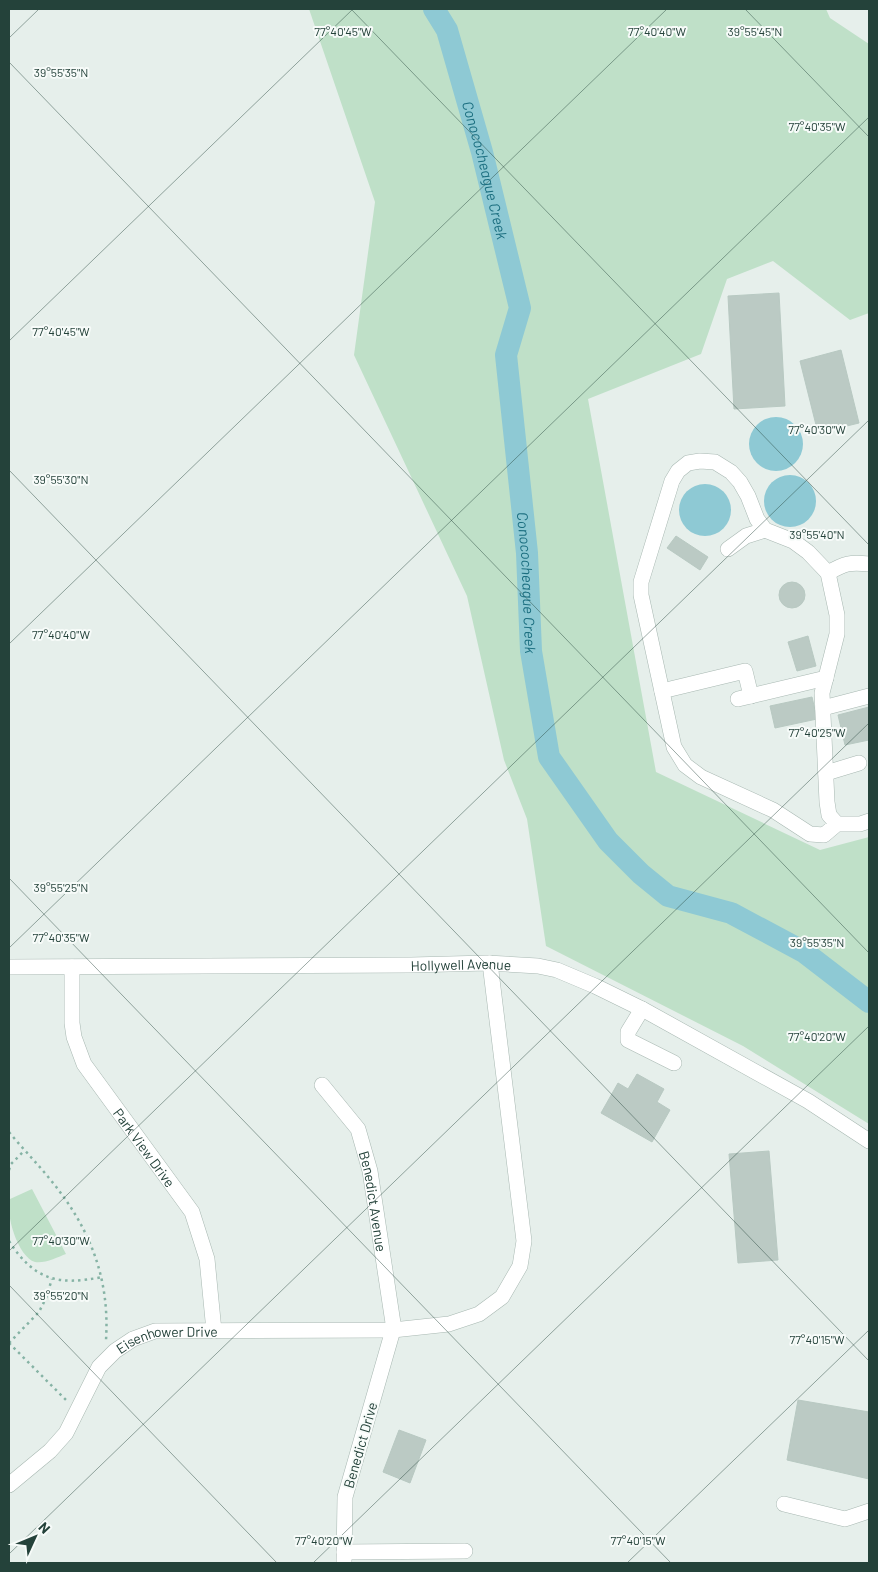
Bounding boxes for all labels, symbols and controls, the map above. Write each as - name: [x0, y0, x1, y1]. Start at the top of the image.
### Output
- text: 77°40'45"W: [314, 24, 372, 38]
- text: 77°40'40"W: [628, 24, 686, 38]
- text: 39°55'45"N: [728, 24, 782, 38]
- text: 39°55'35"N: [34, 65, 88, 79]
- water label: Conococheague Creek: [459, 99, 512, 242]
- text: 77°40'35"W: [789, 119, 846, 133]
- text: 77°40'45"W: [32, 324, 90, 338]
- text: 77°40'30"W: [788, 422, 846, 436]
- text: 39°55'30"N: [33, 472, 89, 486]
- water label: Conococheague Creek: [514, 511, 540, 655]
- text: 39°55'40"N: [789, 527, 845, 541]
- text: 77°40'40"W: [32, 627, 90, 641]
- text: 77°40'25"W: [788, 725, 846, 739]
- text: 39°55'25"N: [34, 880, 88, 894]
- text: 77°40'35"W: [33, 930, 90, 944]
- text: 39°55'35"N: [790, 935, 844, 949]
- street label: Hollywell Avenue: [410, 954, 512, 974]
- text: 77°40'20"W: [788, 1029, 846, 1043]
- street label: Park View Drive: [110, 1104, 179, 1190]
- street label: Benedict Avenue: [356, 1149, 391, 1253]
- text: 77°40'30"W: [32, 1233, 90, 1247]
- text: 39°55'20"N: [33, 1288, 89, 1302]
- street label: Eisenhower Drive: [113, 1322, 218, 1357]
- text: 77°40'15"W: [790, 1332, 845, 1346]
- street label: Benedict Drive: [340, 1400, 380, 1490]
- north arrow: [10, 1512, 60, 1562]
- text: N: [35, 1518, 54, 1537]
- text: 77°40'20"W: [295, 1533, 353, 1547]
- text: 77°40'15"W: [611, 1533, 666, 1547]

